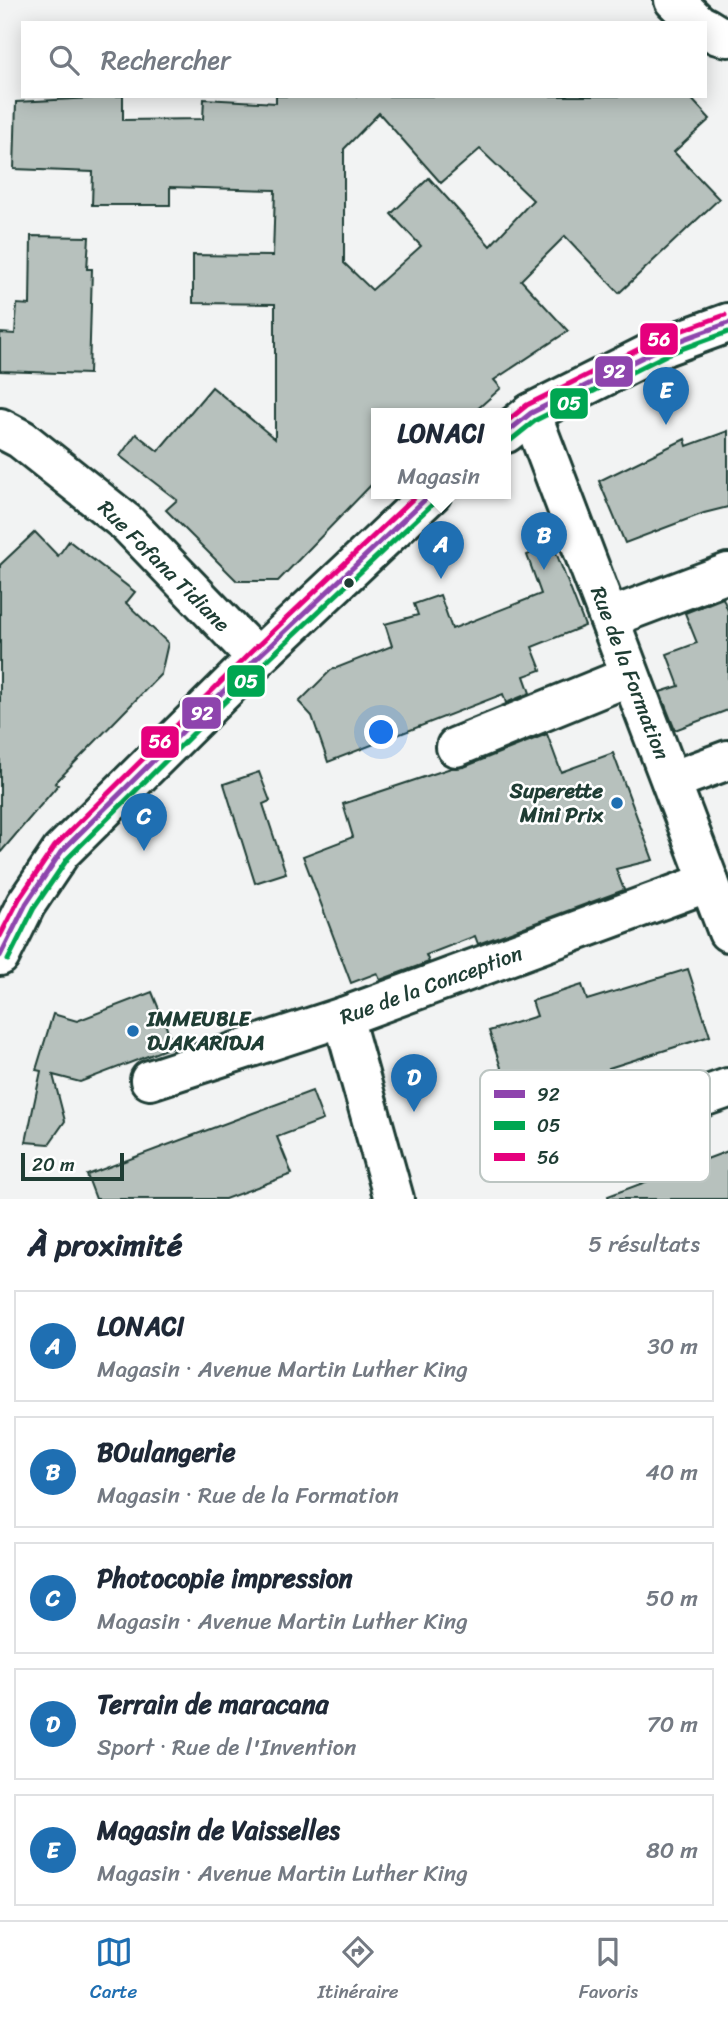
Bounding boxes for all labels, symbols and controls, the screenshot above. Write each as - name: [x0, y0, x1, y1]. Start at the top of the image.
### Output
- search box: [21, 21, 707, 98]
- text: Rechercher: [101, 37, 231, 83]
- icon: search: [45, 41, 83, 79]
- line badge: 56: [639, 322, 679, 356]
- text: 56: [648, 323, 670, 356]
- line badge: 92: [594, 355, 634, 388]
- text: 92: [603, 355, 625, 388]
- pin: E: [643, 367, 689, 425]
- line badge: 05: [549, 387, 589, 420]
- text: 05: [557, 387, 581, 420]
- popup: [371, 408, 511, 499]
- text: LONACI: [397, 410, 485, 456]
- text: Magasin: [397, 456, 480, 497]
- street label: Rue Fofana Tidiane: [88, 490, 240, 642]
- pin: B: [521, 512, 567, 570]
- pin: A: [418, 521, 464, 579]
- unlabelled marker: [342, 576, 356, 590]
- street label: Rue de la Formation: [579, 581, 681, 765]
- line badge: 05: [226, 664, 266, 698]
- text: 05: [234, 665, 258, 698]
- line badge: 92: [181, 696, 222, 730]
- text: 92: [191, 697, 213, 730]
- your location: [364, 715, 398, 749]
- line badge: 56: [140, 725, 180, 759]
- text: 56: [149, 725, 171, 758]
- place label: Superette Mini Prix: [509, 772, 604, 834]
- pin: C: [121, 793, 167, 851]
- marker: Superette Mini Prix: [609, 795, 625, 811]
- street label: Rue de la Conception: [334, 934, 528, 1036]
- place label: IMMEUBLE DJAKARIDJA: [146, 1000, 265, 1062]
- marker: IMMEUBLE DJAKARIDJA: [125, 1023, 141, 1039]
- pin: D: [391, 1054, 437, 1112]
- legend: [480, 1070, 710, 1182]
- text: 92: [537, 1078, 560, 1111]
- text: 05: [537, 1109, 561, 1142]
- text: 56: [537, 1141, 559, 1174]
- text: 20 m: [32, 1148, 75, 1181]
- scale bar: [21, 1150, 124, 1182]
- text: À proximité: [28, 1218, 182, 1272]
- text: 5 résultats: [588, 1224, 700, 1265]
- text: LONACI: [97, 1303, 185, 1349]
- text: A: [45, 1326, 61, 1367]
- text: 30 m: [647, 1326, 698, 1367]
- text: Magasin · Avenue Martin Luther King: [97, 1349, 468, 1390]
- text: BOulangerie: [97, 1429, 236, 1475]
- text: B: [46, 1452, 60, 1493]
- text: 40 m: [645, 1452, 698, 1493]
- text: Magasin · Rue de la Formation: [97, 1475, 399, 1516]
- text: Photocopie impression: [97, 1555, 353, 1601]
- text: C: [46, 1578, 60, 1619]
- text: 50 m: [646, 1578, 698, 1619]
- text: Magasin · Avenue Martin Luther King: [97, 1601, 468, 1642]
- text: Terrain de maracana: [97, 1681, 329, 1727]
- text: D: [46, 1704, 60, 1745]
- text: 70 m: [647, 1704, 698, 1745]
- text: Sport · Rue de l'Invention: [97, 1727, 356, 1768]
- text: Magasin de Vaisselles: [97, 1807, 340, 1853]
- text: E: [47, 1830, 59, 1871]
- text: 80 m: [646, 1830, 698, 1871]
- text: Magasin · Avenue Martin Luther King: [97, 1853, 468, 1894]
- tab: Carte: [90, 1933, 137, 2008]
- tab: Itinéraire: [317, 1933, 399, 2008]
- tab: Favoris: [579, 1933, 638, 2008]

